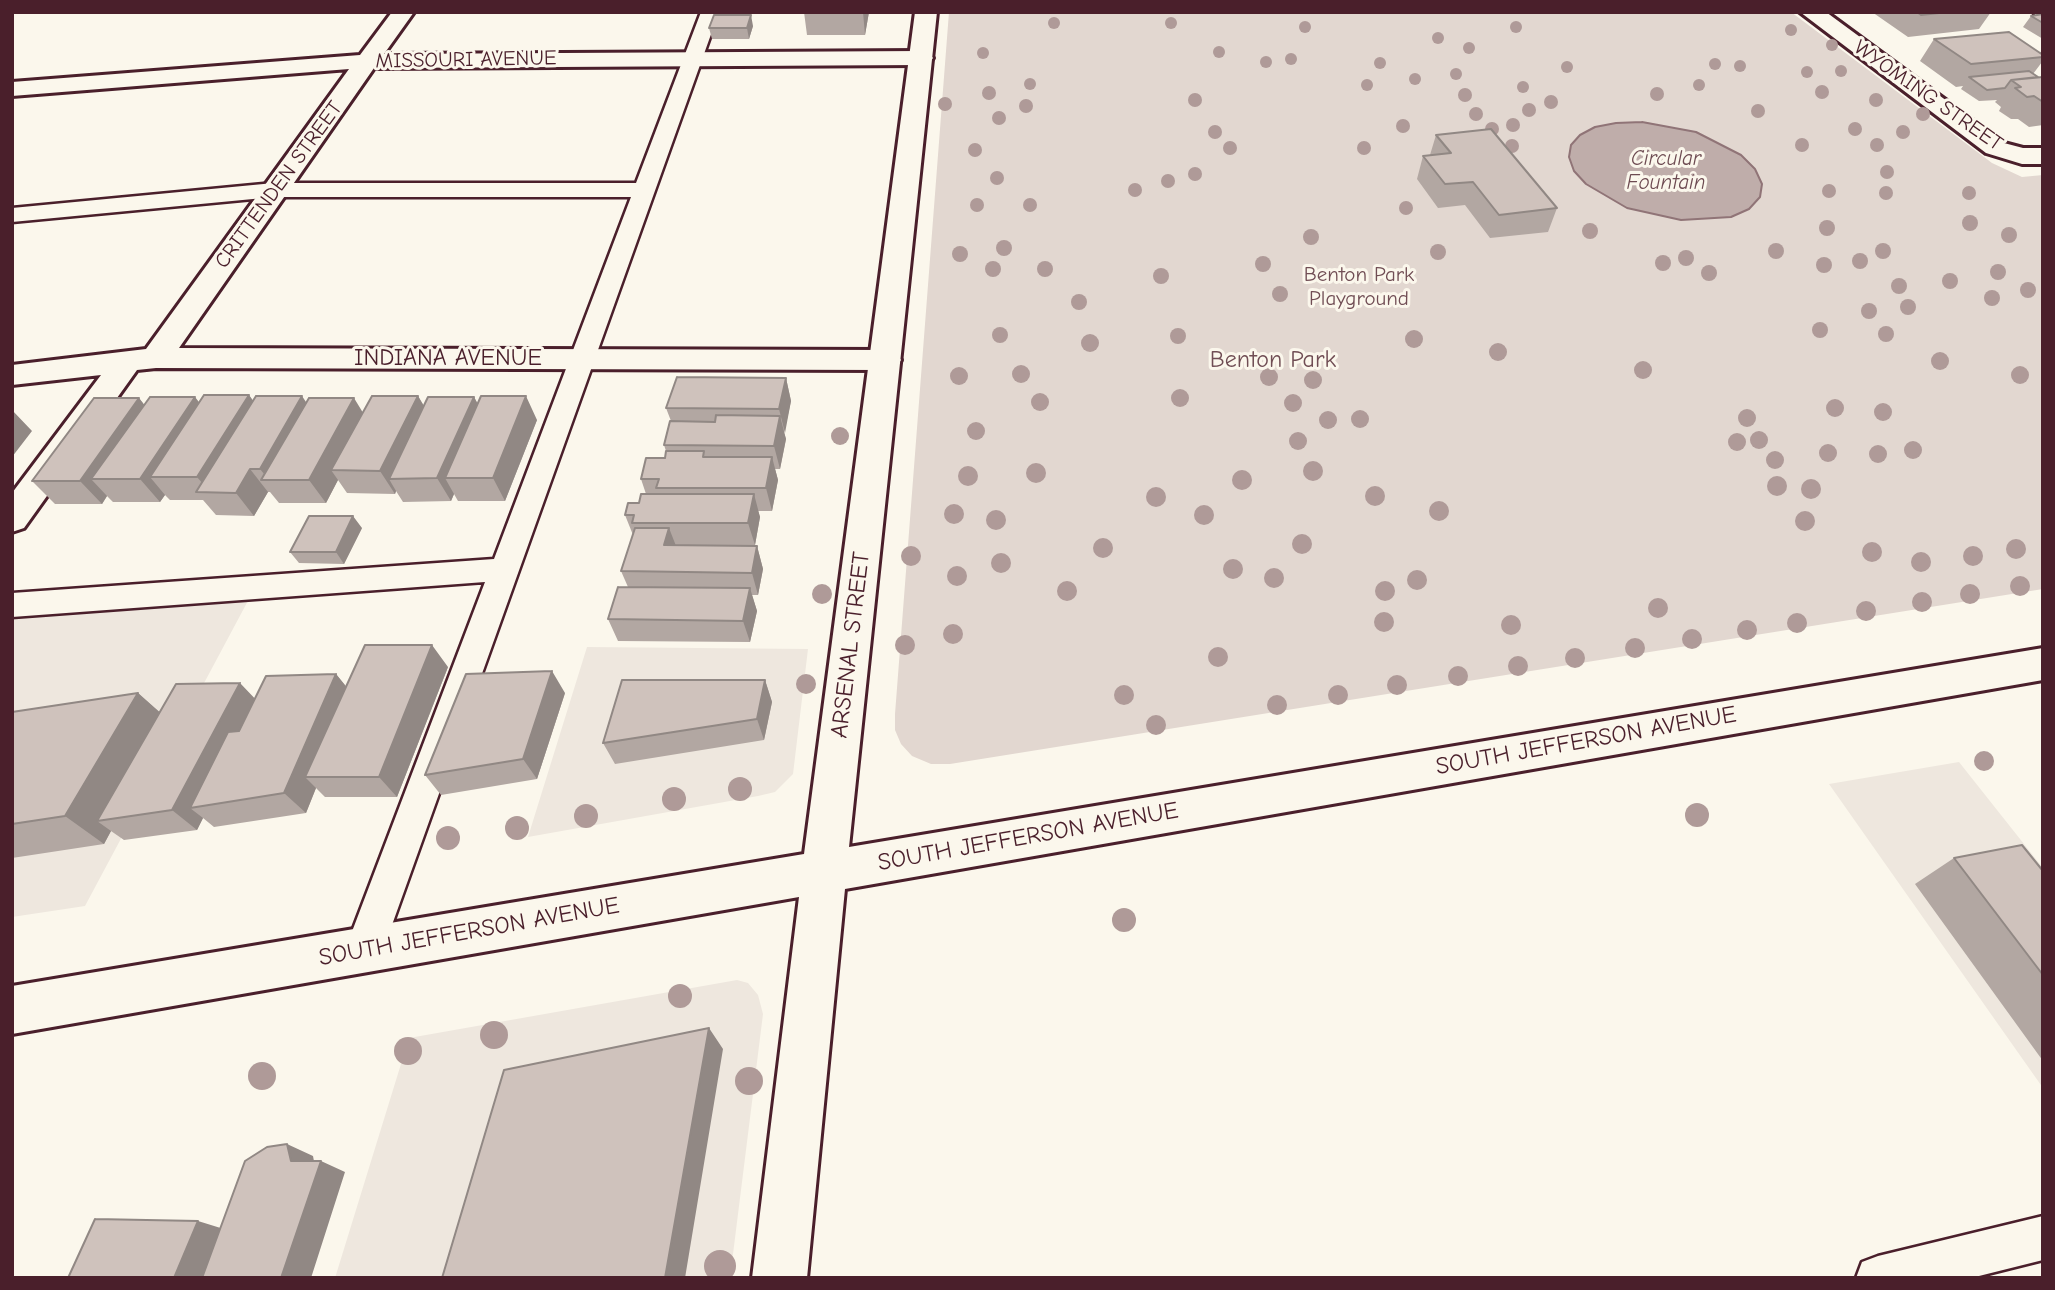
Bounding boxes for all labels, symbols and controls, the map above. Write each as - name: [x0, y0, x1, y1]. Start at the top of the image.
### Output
- street label: WYOMING STREET: [1849, 35, 2007, 157]
- street label: MISSOURI AVENUE: [375, 46, 557, 74]
- street label: CRITTENDEN STREET: [210, 96, 348, 274]
- water label: Circular Fountain: [1626, 146, 1706, 196]
- park label: Benton Park Playground: [1304, 262, 1414, 312]
- street label: INDIANA AVENUE: [354, 344, 542, 372]
- park label: Benton Park: [1210, 346, 1336, 374]
- street label: ARSENAL STREET: [825, 550, 877, 740]
- street label: SOUTH JEFFERSON AVENUE: [1433, 700, 1739, 782]
- street label: SOUTH JEFFERSON AVENUE: [875, 796, 1181, 878]
- street label: SOUTH JEFFERSON AVENUE: [316, 891, 622, 973]

